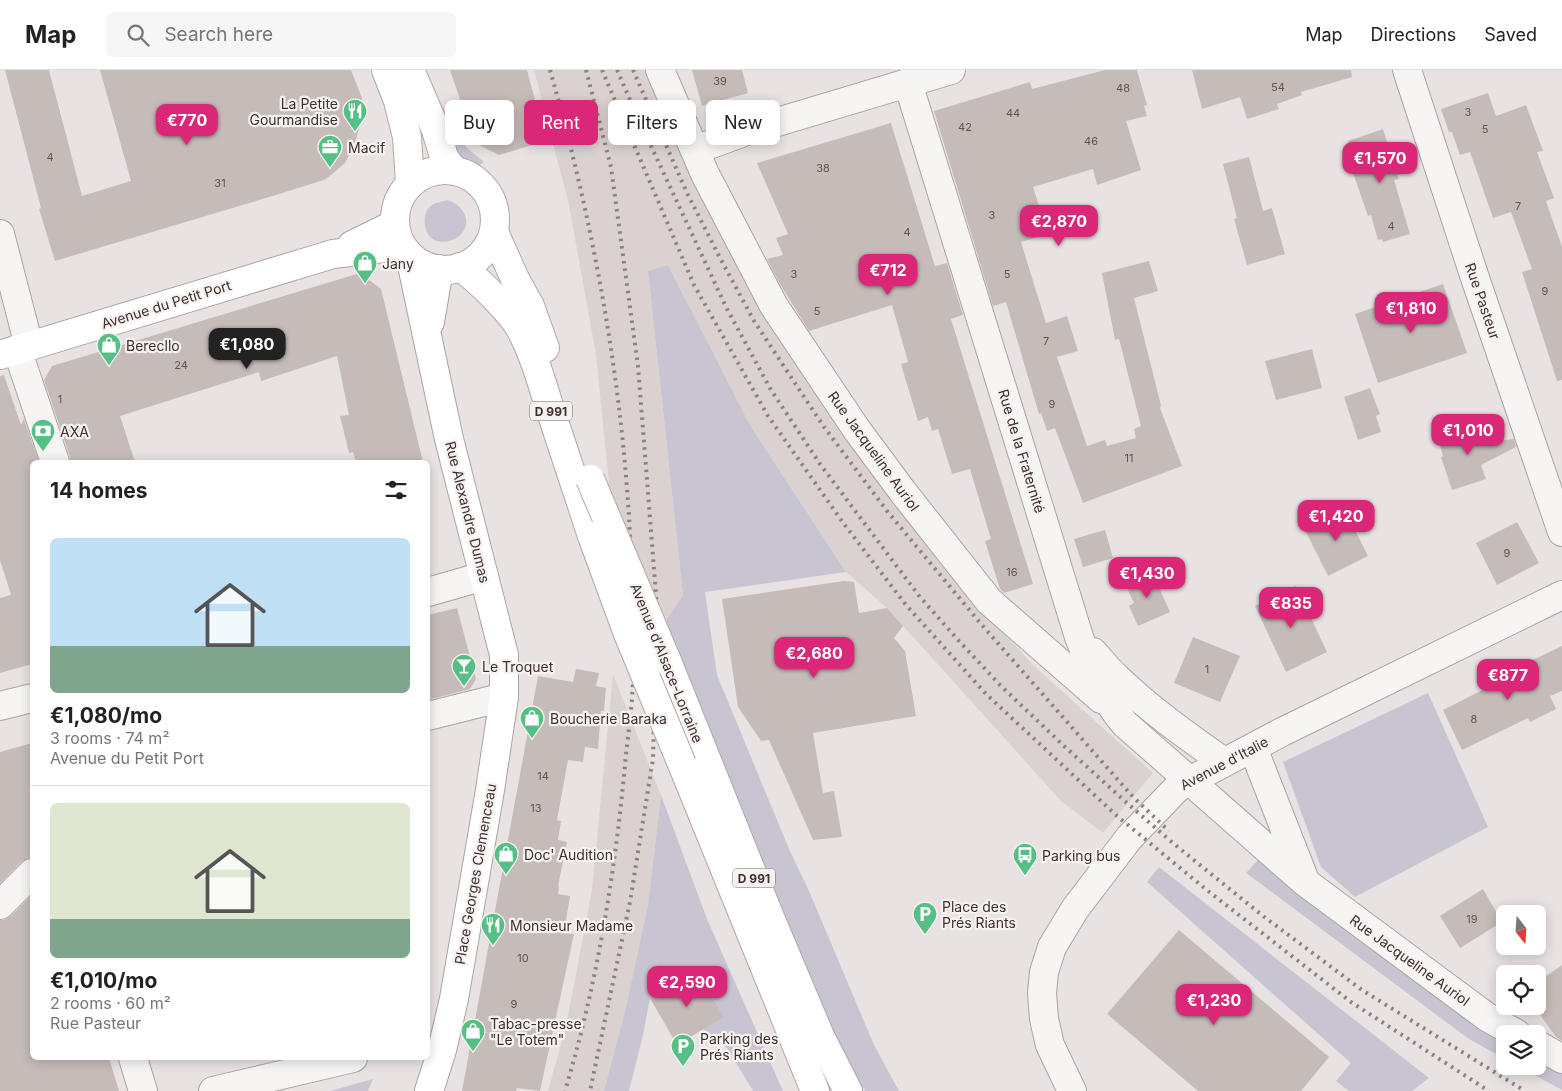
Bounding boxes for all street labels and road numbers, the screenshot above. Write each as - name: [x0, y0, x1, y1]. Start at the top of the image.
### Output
- street label: Rue Pasteur: [1462, 261, 1504, 341]
- street label: Avenue du Petit Port: [99, 276, 233, 332]
- street label: Rue de la Fraternité: [995, 387, 1049, 515]
- street label: Rue Jacqueline Auriol: [825, 388, 923, 514]
- road number: D 991: [530, 402, 572, 421]
- street label: Rue Alexandre Dumas: [442, 439, 494, 585]
- street label: Avenue d'Alsace-Lorraine: [627, 581, 707, 745]
- street label: Avenue d'Italie: [1177, 733, 1271, 793]
- street label: Place Georges Clemenceau: [451, 782, 499, 966]
- road number: D 991: [733, 868, 775, 888]
- street label: Rue Jacqueline Auriol: [1347, 911, 1473, 1009]

